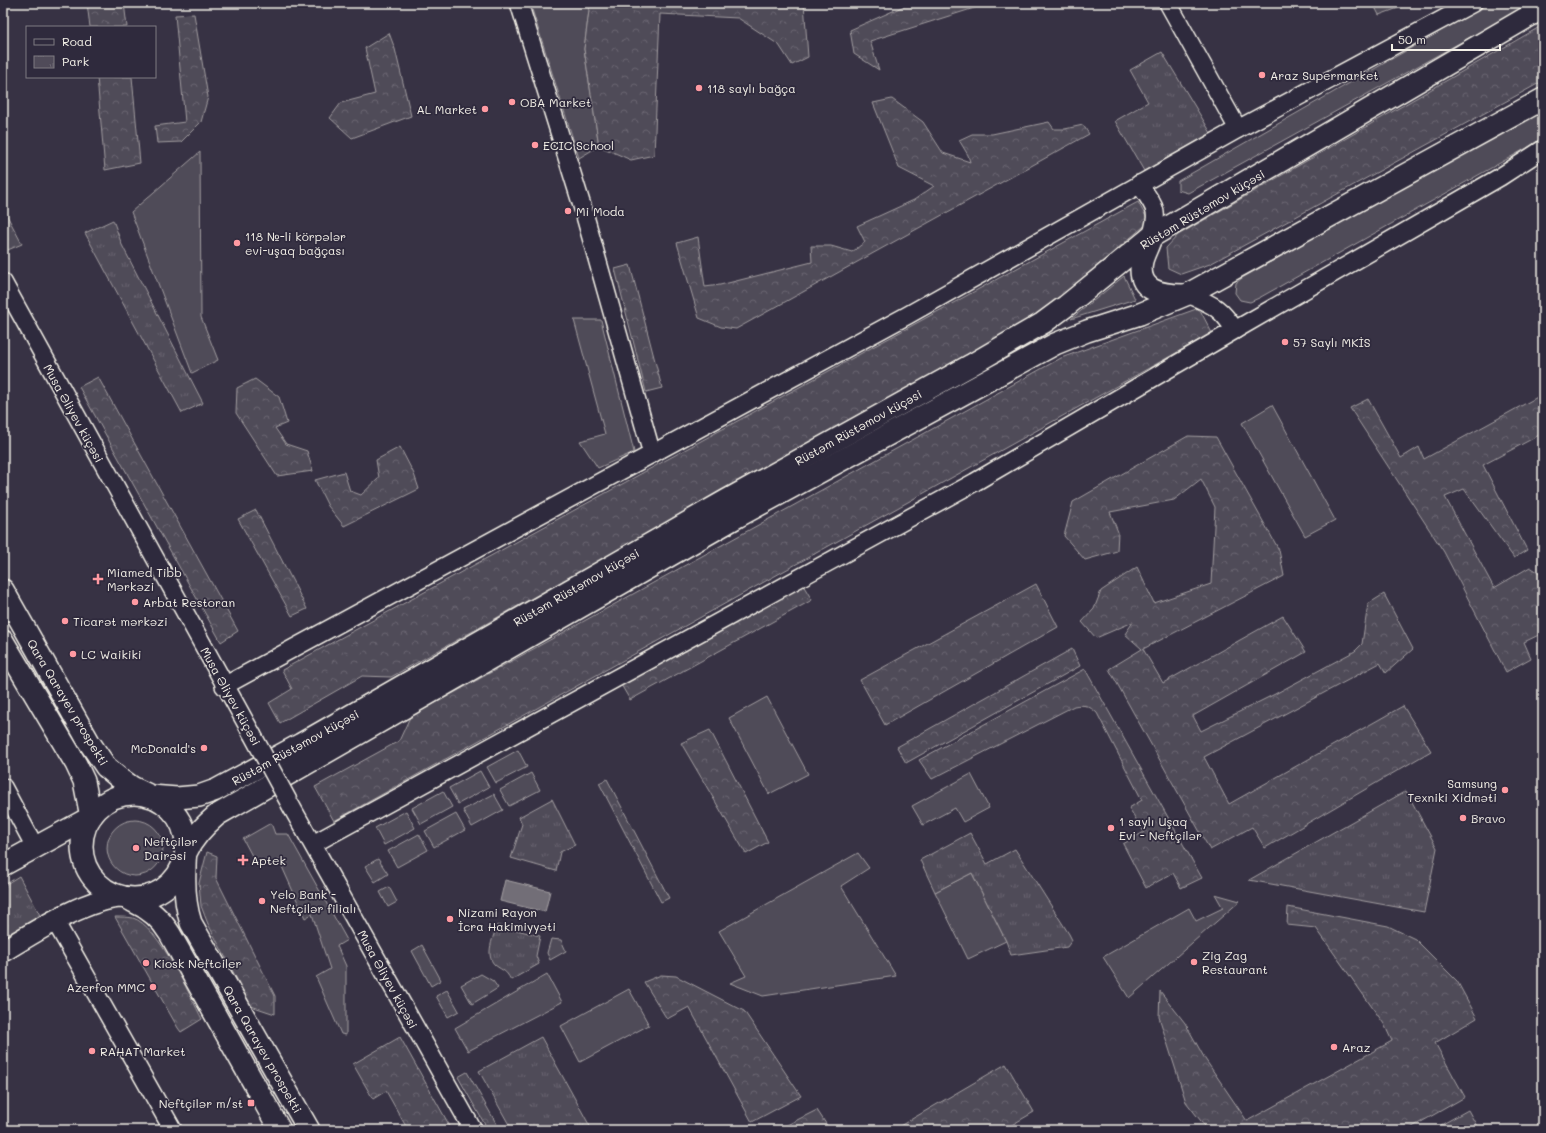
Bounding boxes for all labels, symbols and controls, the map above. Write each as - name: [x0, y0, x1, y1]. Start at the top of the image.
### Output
- legend: [26, 26, 156, 78]
- scale bar: [1392, 26, 1500, 52]
- text: 50 m: [1398, 31, 1426, 47]
- text: Road: [62, 33, 92, 49]
- text: Park: [62, 53, 89, 69]
- place label: Araz Supermarket: [1270, 67, 1379, 83]
- marker: Araz Supermarket: [1257, 70, 1267, 80]
- place label: 118 saylı bağça: [707, 80, 796, 96]
- marker: 118 saylı bağça: [694, 83, 704, 93]
- place label: OBA Market: [520, 94, 591, 110]
- marker: OBA Market: [507, 97, 517, 107]
- place label: AL Market: [416, 101, 477, 117]
- marker: AL Market: [480, 104, 490, 114]
- place label: ECIC School: [543, 137, 614, 153]
- marker: ECIC School: [530, 140, 540, 150]
- street label: Rüstəm Rüstəmov küçəsi: [1137, 165, 1267, 253]
- place label: Mi Moda: [576, 203, 625, 219]
- marker: Mi Moda: [563, 206, 573, 216]
- place label: 118 №-li körpələr evi-uşaq bağçası: [245, 228, 346, 258]
- marker: 118 №-li körpələr evi-uşaq bağçası: [232, 238, 242, 248]
- place label: 57 Saylı MKİS: [1293, 334, 1371, 350]
- marker: 57 Saylı MKİS: [1280, 337, 1290, 347]
- street label: Musa Əliyev küçəsi: [40, 361, 108, 465]
- street label: Rüstəm Rüstəmov küçəsi: [792, 385, 924, 469]
- street label: Rüstəm Rüstəmov küçəsi: [510, 544, 642, 630]
- place label: Miamed Tibb Mərkəzi: [107, 564, 182, 594]
- marker: Miamed Tibb Mərkəzi: [92, 573, 104, 585]
- place label: Arbat Restoran: [143, 594, 235, 610]
- marker: Arbat Restoran: [130, 597, 140, 607]
- place label: Ticarət mərkəzi: [73, 613, 168, 629]
- marker: Ticarət mərkəzi: [60, 616, 70, 626]
- street label: Qara Qarayev prospekti: [24, 636, 112, 768]
- street label: Musa Əliyev küçəsi: [197, 644, 265, 748]
- place label: LC Waikiki: [81, 646, 142, 662]
- marker: LC Waikiki: [68, 649, 78, 659]
- street label: Rüstəm Rüstəmov küçəsi: [229, 705, 361, 789]
- place label: McDonald's: [131, 740, 196, 756]
- marker: McDonald's: [199, 743, 209, 753]
- place label: Samsung Texniki Xidməti: [1407, 775, 1497, 805]
- marker: Samsung Texniki Xidməti: [1500, 785, 1510, 795]
- place label: Bravo: [1471, 810, 1505, 826]
- place label: 1 saylı Uşaq Evi - Neftçilər: [1119, 813, 1202, 843]
- marker: Bravo: [1458, 813, 1468, 823]
- marker: 1 saylı Uşaq Evi - Neftçilər: [1106, 823, 1116, 833]
- place label: Neftçilər Dairəsi: [144, 833, 197, 863]
- marker: Neftçilər Dairəsi: [131, 843, 141, 853]
- place label: Aptek: [251, 852, 286, 868]
- marker: Aptek: [238, 855, 248, 865]
- place label: Yelo Bank - Neftçilər filialı: [270, 886, 357, 916]
- marker: Yelo Bank - Neftçilər filialı: [257, 896, 267, 906]
- place label: Nizami Rayon İcra Hakimiyyəti: [458, 904, 556, 934]
- marker: Nizami Rayon İcra Hakimiyyəti: [445, 914, 455, 924]
- street label: Musa Əliyev küçəsi: [354, 927, 422, 1031]
- place label: Zig Zag Restaurant: [1202, 947, 1268, 977]
- place label: Kiosk Neftciler: [154, 955, 242, 971]
- marker: Zig Zag Restaurant: [1189, 957, 1199, 967]
- marker: Kiosk Neftciler: [141, 958, 151, 968]
- place label: Azerfon MMC: [67, 979, 145, 995]
- marker: Azerfon MMC: [148, 982, 158, 992]
- street label: Qara Qarayev prospekti: [220, 982, 306, 1116]
- place label: Araz: [1342, 1039, 1371, 1055]
- marker: Araz: [1329, 1042, 1339, 1052]
- place label: RAHAT Market: [100, 1043, 186, 1059]
- marker: RAHAT Market: [87, 1046, 97, 1056]
- place label: Neftçilər m/st: [159, 1095, 243, 1111]
- marker: Neftçilər m/st: [246, 1098, 256, 1108]

